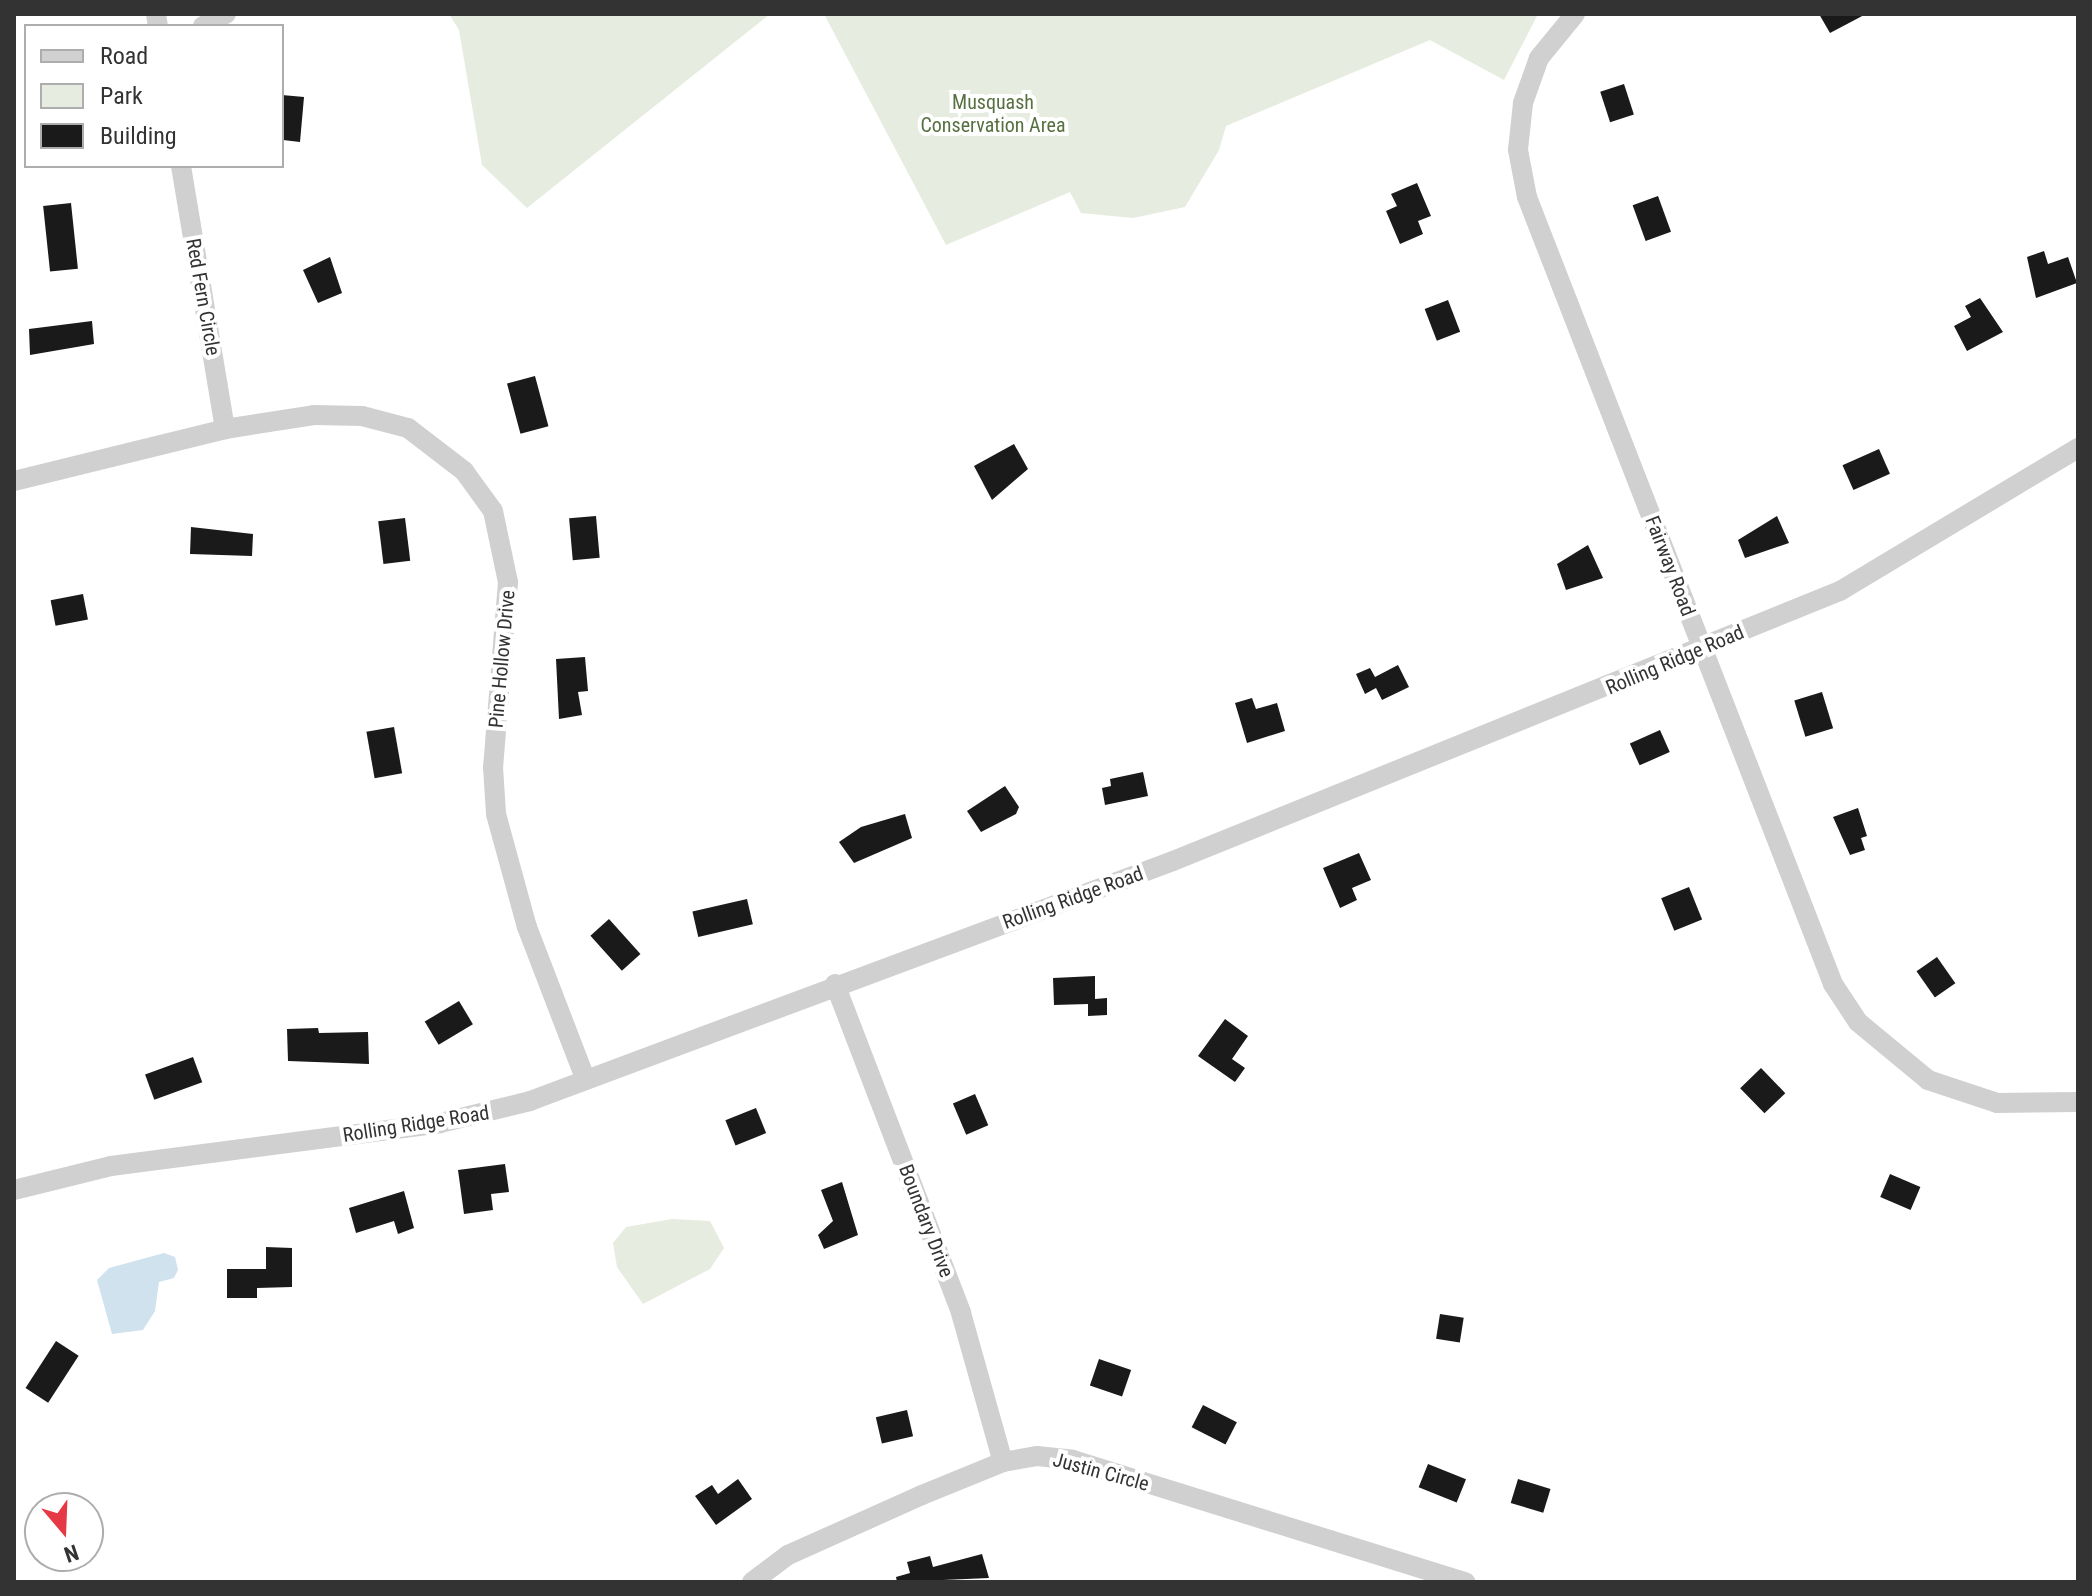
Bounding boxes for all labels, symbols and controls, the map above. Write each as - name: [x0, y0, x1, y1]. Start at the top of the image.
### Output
- legend: [24, 24, 284, 168]
- text: Road: [100, 42, 148, 70]
- text: Park: [100, 82, 143, 110]
- park label: Musquash Conservation Area: [920, 91, 1066, 138]
- text: Building: [100, 122, 177, 150]
- street label: Red Fern Circle: [181, 236, 225, 358]
- street label: Fairway Road: [1640, 513, 1700, 619]
- street label: Pine Hollow Drive: [484, 589, 520, 729]
- street label: Rolling Ridge Road: [1602, 620, 1748, 700]
- street label: Rolling Ridge Road: [1000, 861, 1146, 935]
- street label: Rolling Ridge Road: [341, 1101, 491, 1147]
- street label: Boundary Drive: [893, 1161, 959, 1281]
- street label: Justin Circle: [1050, 1448, 1152, 1496]
- north arrow: [24, 1492, 104, 1572]
- text: N: [61, 1539, 82, 1567]

